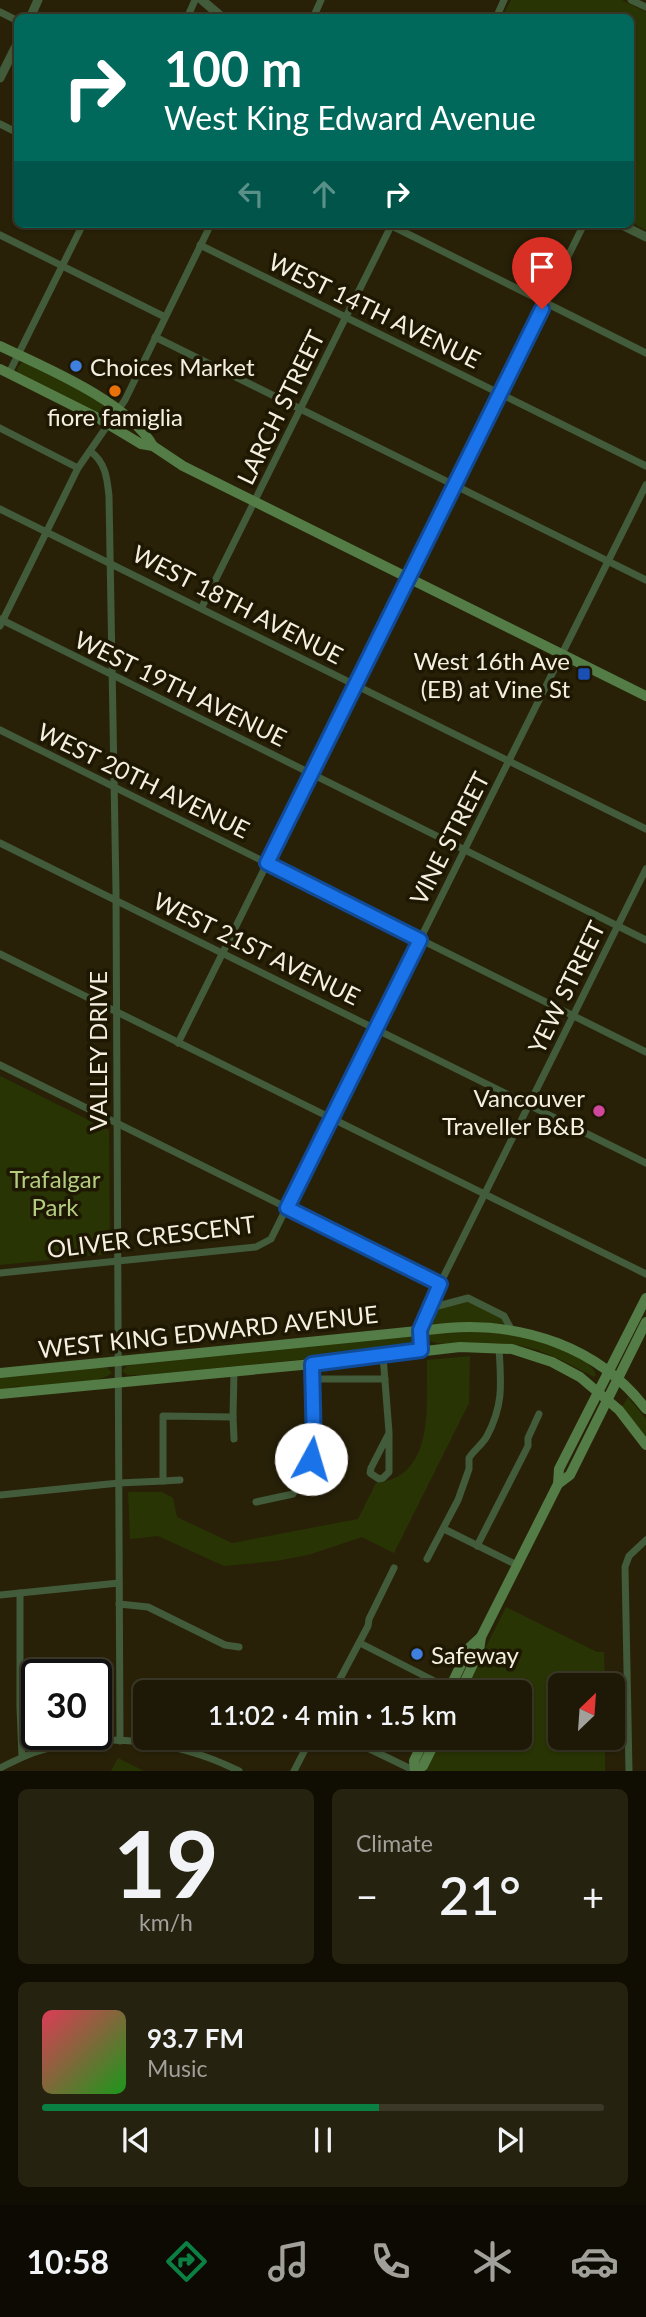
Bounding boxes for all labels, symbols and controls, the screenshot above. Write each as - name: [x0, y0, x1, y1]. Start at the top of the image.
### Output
- text: 100 m: [164, 39, 302, 97]
- icon: right: [49, 42, 140, 133]
- text: West King Edward Avenue: [164, 98, 536, 137]
- icon: left: [232, 175, 270, 213]
- icon: ahead: [305, 175, 343, 213]
- icon: right: [378, 175, 416, 213]
- pin: [512, 237, 572, 309]
- street label: WEST 14TH AVENUE: [264, 246, 486, 374]
- icon: arrive: [523, 248, 561, 286]
- street label: LARCH STREET: [230, 325, 330, 489]
- place label: Choices Market: [90, 352, 255, 381]
- marker: Choices Market: [68, 358, 84, 374]
- marker: fiore famiglia: [107, 383, 123, 399]
- place label: fiore famiglia: [47, 402, 183, 431]
- street label: WEST 18TH AVENUE: [128, 538, 348, 670]
- street label: WEST 19TH AVENUE: [70, 624, 292, 752]
- place label: West 16th Ave (EB) at Vine St: [414, 646, 570, 703]
- marker: West 16th Ave (EB) at Vine St: [576, 666, 592, 682]
- street label: WEST 20TH AVENUE: [33, 716, 255, 844]
- street label: VINE STREET: [403, 767, 495, 909]
- street label: WEST 21ST AVENUE: [149, 885, 365, 1011]
- street label: YEW STREET: [521, 916, 611, 1058]
- street label: VALLEY DRIVE: [83, 971, 112, 1131]
- place label: Vancouver Traveller B&B: [442, 1083, 585, 1140]
- marker: Vancouver Traveller B&B: [591, 1103, 607, 1119]
- park label: Trafalgar Park: [10, 1164, 101, 1221]
- street label: OLIVER CRESCENT: [45, 1209, 257, 1263]
- street label: WEST KING EDWARD AVENUE: [37, 1299, 379, 1363]
- position arrow: [274, 1422, 348, 1496]
- place label: Safeway: [431, 1640, 520, 1669]
- marker: Safeway: [409, 1646, 425, 1662]
- speed limit sign: 30: [21, 1659, 112, 1750]
- north arrow: [548, 1673, 625, 1750]
- map controls: [548, 1673, 625, 1750]
- text: 11:02 · 4 min · 1.5 km: [208, 1699, 457, 1731]
- text: 19: [113, 1808, 219, 1917]
- text: Climate: [356, 1829, 433, 1857]
- text: 21°: [439, 1864, 521, 1926]
- text: −: [356, 1873, 378, 1919]
- text: +: [582, 1873, 604, 1919]
- text: km/h: [139, 1908, 193, 1936]
- text: 93.7 FM: [147, 2022, 244, 2054]
- text: Music: [147, 2054, 207, 2082]
- icon: previous: [117, 2121, 155, 2159]
- icon: pause: [304, 2121, 342, 2159]
- icon: next: [491, 2121, 529, 2159]
- icon: directions: [162, 2237, 211, 2286]
- icon: music: [264, 2237, 313, 2286]
- icon: phone: [366, 2237, 415, 2286]
- icon: climate: [468, 2237, 517, 2286]
- icon: car: [570, 2237, 619, 2286]
- text: 10:58: [27, 2242, 109, 2281]

